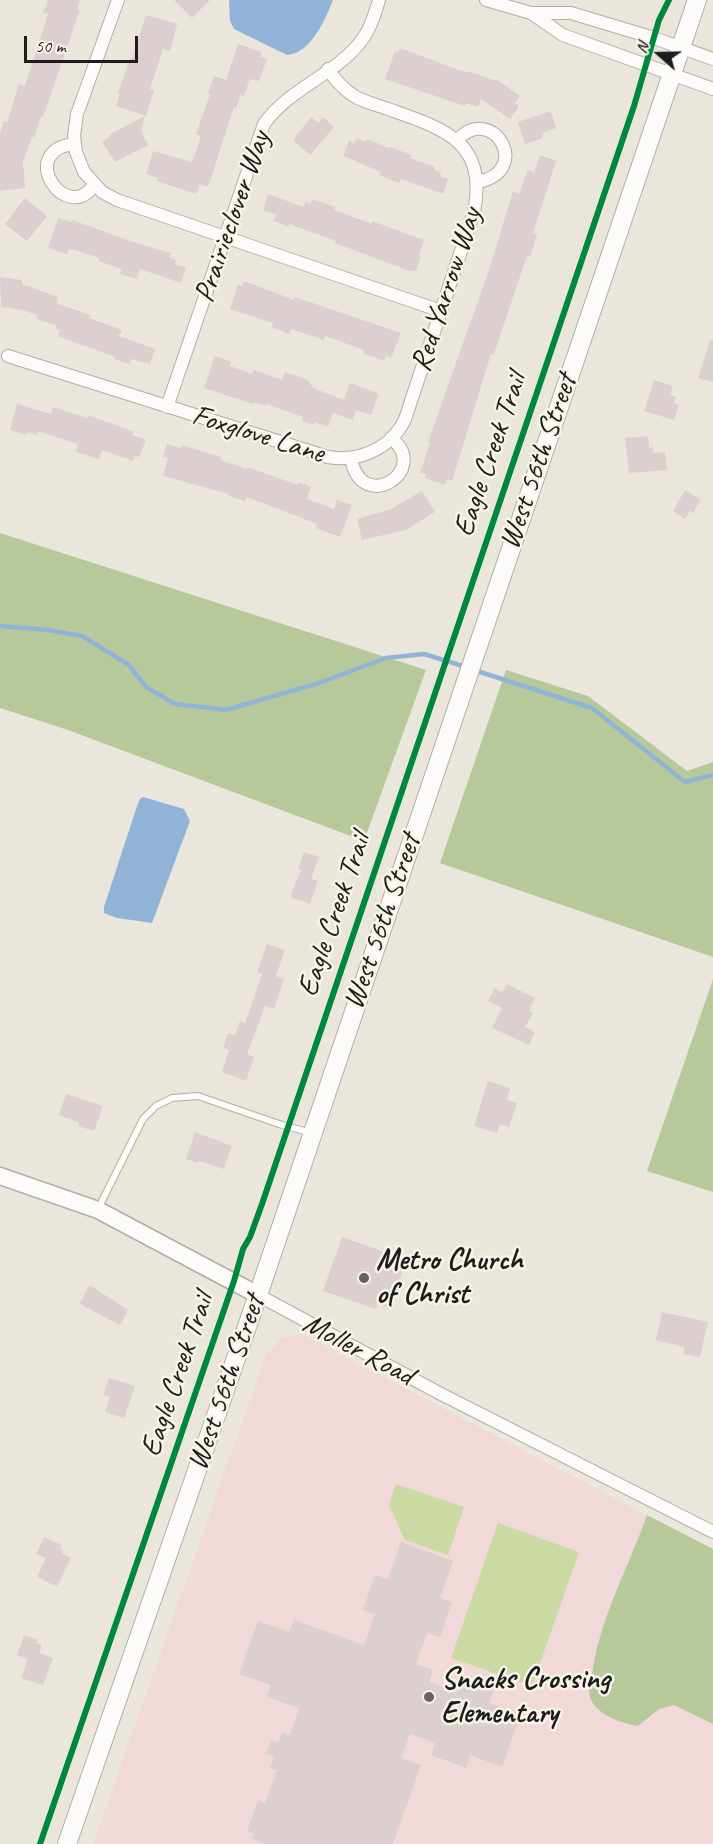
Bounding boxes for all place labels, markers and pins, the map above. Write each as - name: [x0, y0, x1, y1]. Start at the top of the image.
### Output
- place label: Metro Church of Christ: [376, 1243, 523, 1314]
- marker: Metro Church of Christ: [357, 1271, 371, 1285]
- place label: Snacks Crossing Elementary: [441, 1662, 610, 1732]
- marker: Snacks Crossing Elementary: [422, 1690, 436, 1704]

